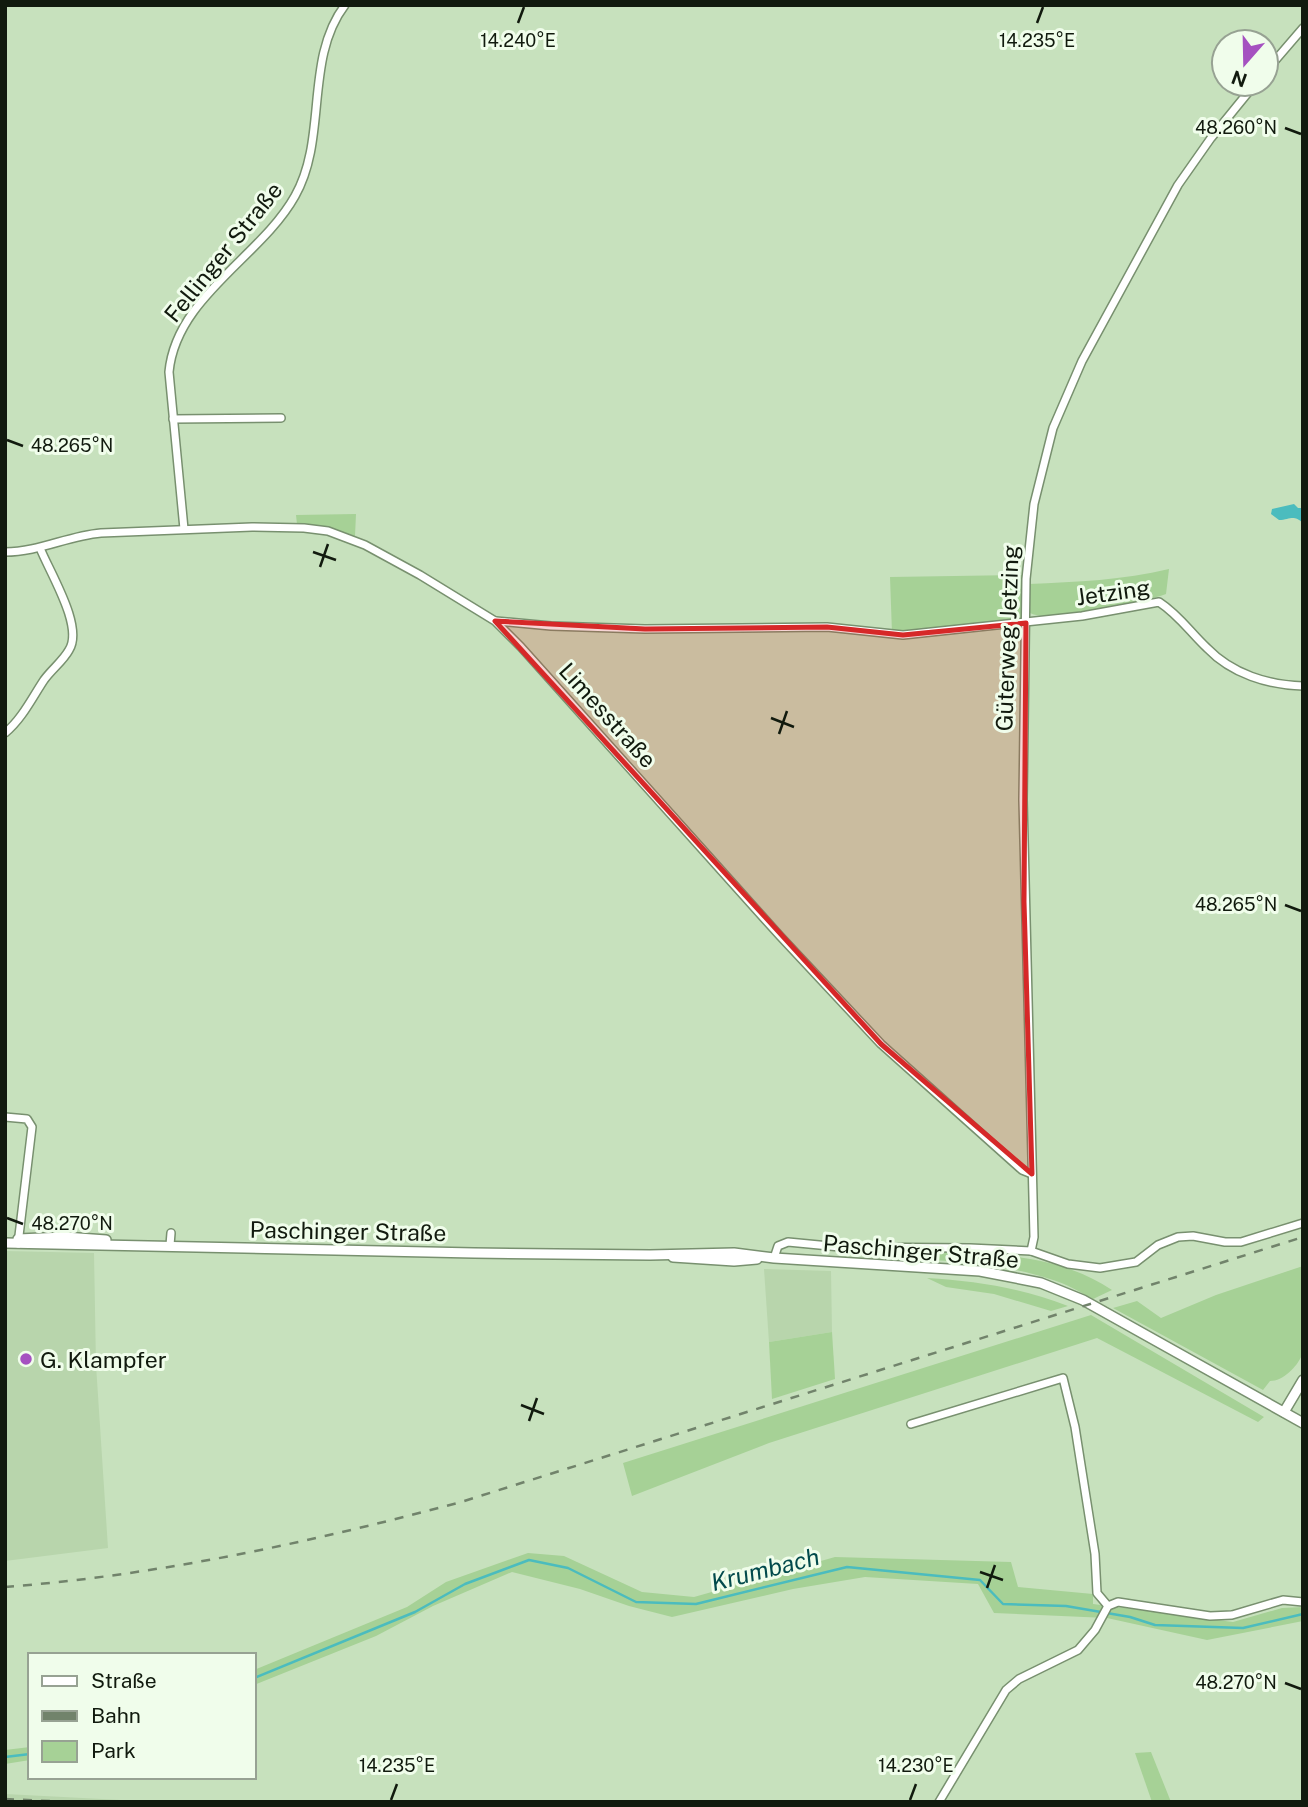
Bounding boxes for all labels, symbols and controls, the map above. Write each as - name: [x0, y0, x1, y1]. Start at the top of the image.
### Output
- north arrow: [1210, 28, 1280, 98]
- text: 14.240°E: [480, 30, 556, 51]
- text: 14.235°E: [999, 30, 1075, 51]
- text: N: [1228, 66, 1250, 92]
- text: 48.260°N: [1195, 117, 1277, 138]
- street label: Fellinger Straße: [158, 177, 288, 327]
- text: 48.265°N: [31, 435, 113, 456]
- street label: Güterweg Jetzing: [990, 544, 1024, 732]
- street label: Jetzing: [1074, 573, 1152, 611]
- street label: Limesstraße: [554, 657, 662, 773]
- text: 48.265°N: [1195, 894, 1277, 915]
- text: 48.270°N: [31, 1213, 113, 1234]
- street label: Paschinger Straße: [249, 1216, 447, 1246]
- street label: Paschinger Straße: [822, 1229, 1020, 1273]
- place label: G. Klampfer: [40, 1346, 167, 1373]
- marker: G. Klampfer: [18, 1351, 34, 1367]
- water label: Krumbach: [708, 1542, 822, 1596]
- legend: [28, 1653, 256, 1779]
- text: Straße: [91, 1668, 157, 1693]
- text: 48.270°N: [1195, 1672, 1277, 1693]
- text: Bahn: [91, 1703, 141, 1728]
- text: Park: [91, 1738, 136, 1763]
- text: 14.235°E: [359, 1755, 435, 1776]
- text: 14.230°E: [878, 1755, 954, 1776]

